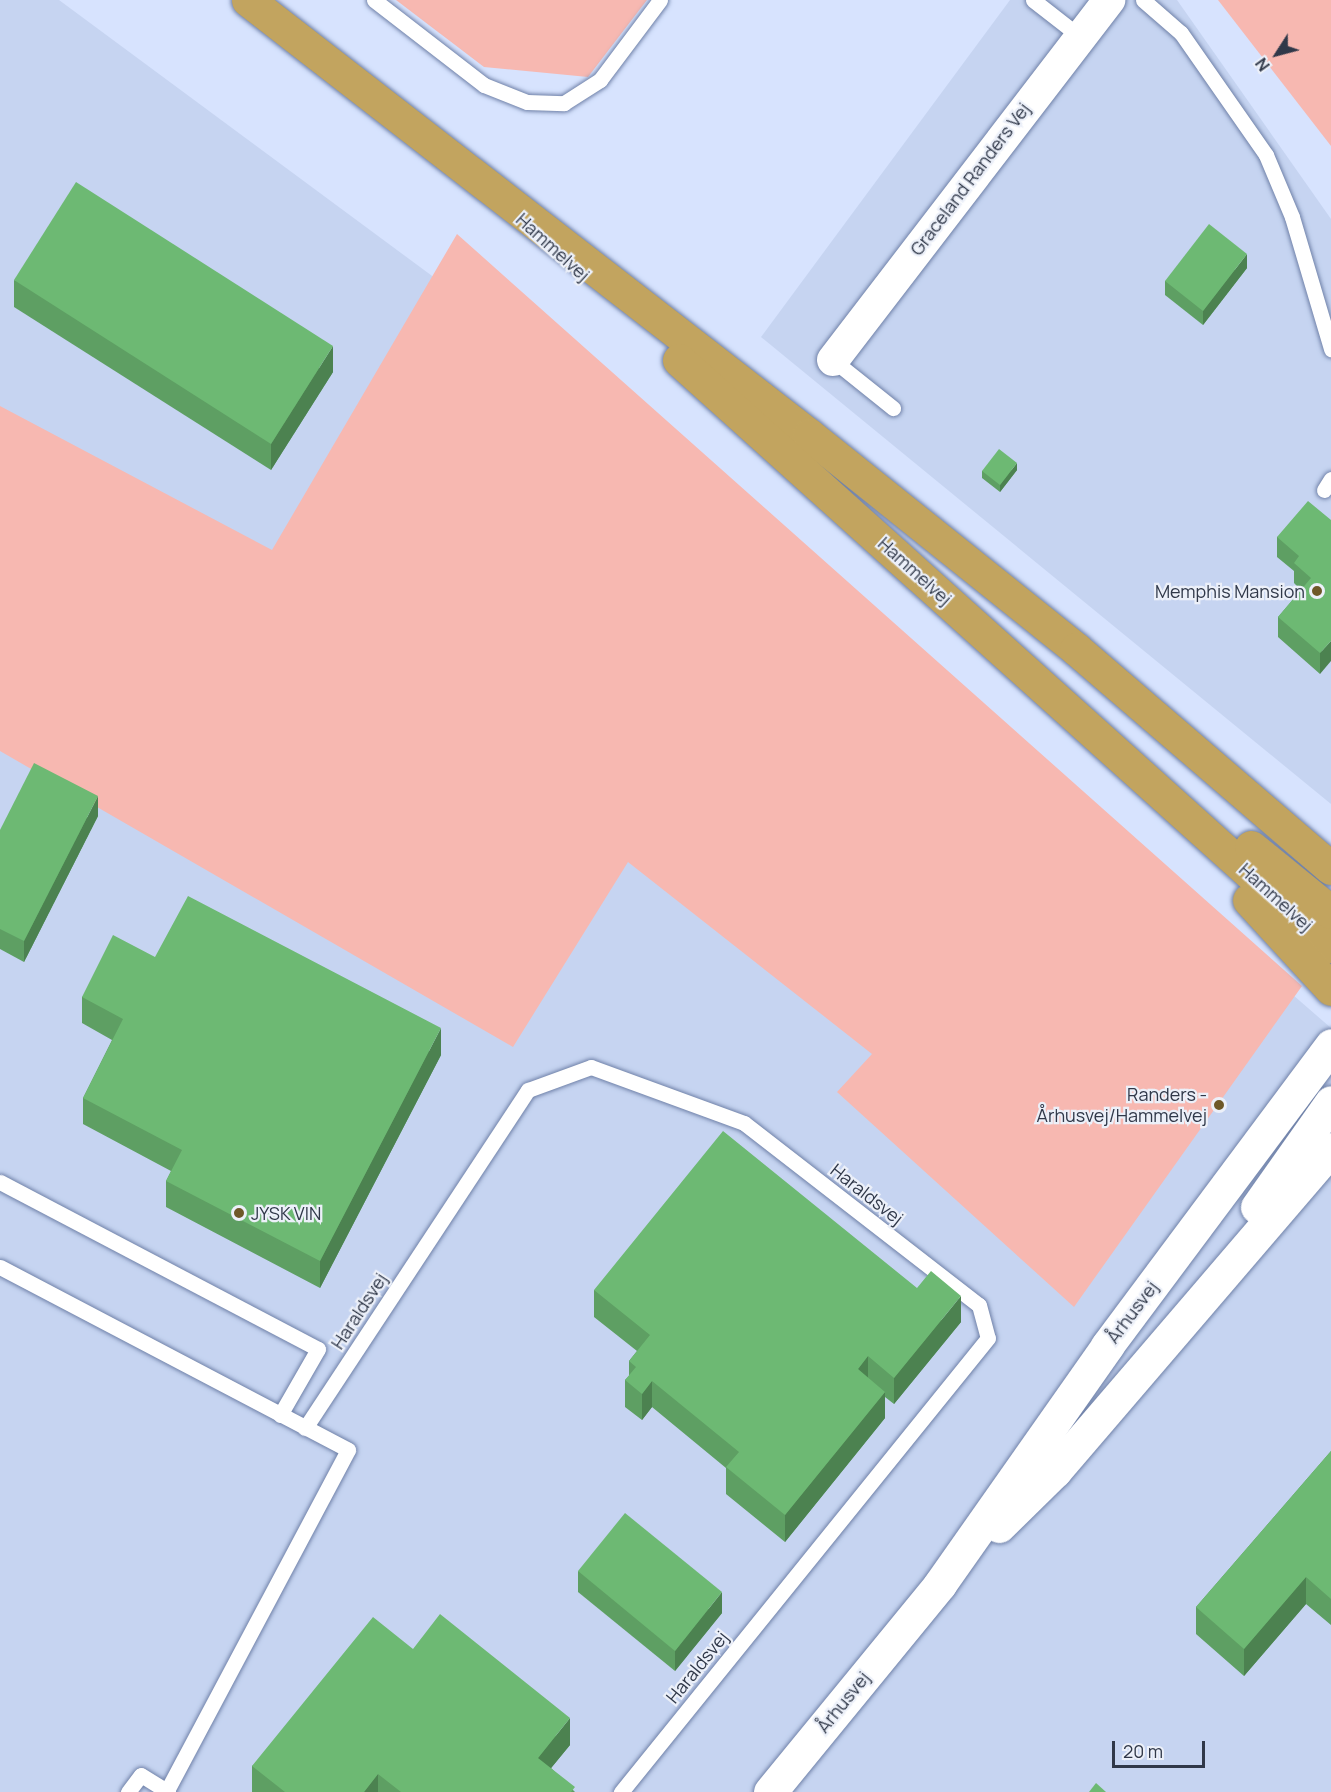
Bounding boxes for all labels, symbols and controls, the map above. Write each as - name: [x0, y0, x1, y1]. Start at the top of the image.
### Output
- north arrow: [1247, 24, 1307, 84]
- text: N: [1250, 53, 1275, 76]
- street label: Graceland Randers Vej: [906, 99, 1034, 259]
- street label: Hammelvej: [512, 208, 594, 286]
- street label: Hammelvej: [874, 532, 956, 610]
- place label: Memphis Mansion: [1155, 580, 1305, 602]
- marker: Memphis Mansion: [1310, 584, 1324, 598]
- street label: Hammelvej: [1235, 858, 1317, 936]
- place label: Randers - Århusvej/Hammelvej: [1037, 1084, 1207, 1126]
- marker: Randers - Århusvej/Hammelvej: [1212, 1098, 1226, 1112]
- street label: Haraldsvej: [826, 1159, 908, 1229]
- place label: JYSK VIN: [251, 1202, 322, 1224]
- marker: JYSK VIN: [232, 1206, 246, 1220]
- street label: Haraldsvej: [326, 1269, 392, 1353]
- street label: Århusvej: [1102, 1277, 1162, 1347]
- street label: Haraldsvej: [661, 1627, 733, 1707]
- street label: Århusvej: [812, 1667, 874, 1737]
- scale bar: [1115, 1729, 1208, 1767]
- text: 20 m: [1123, 1739, 1163, 1763]

